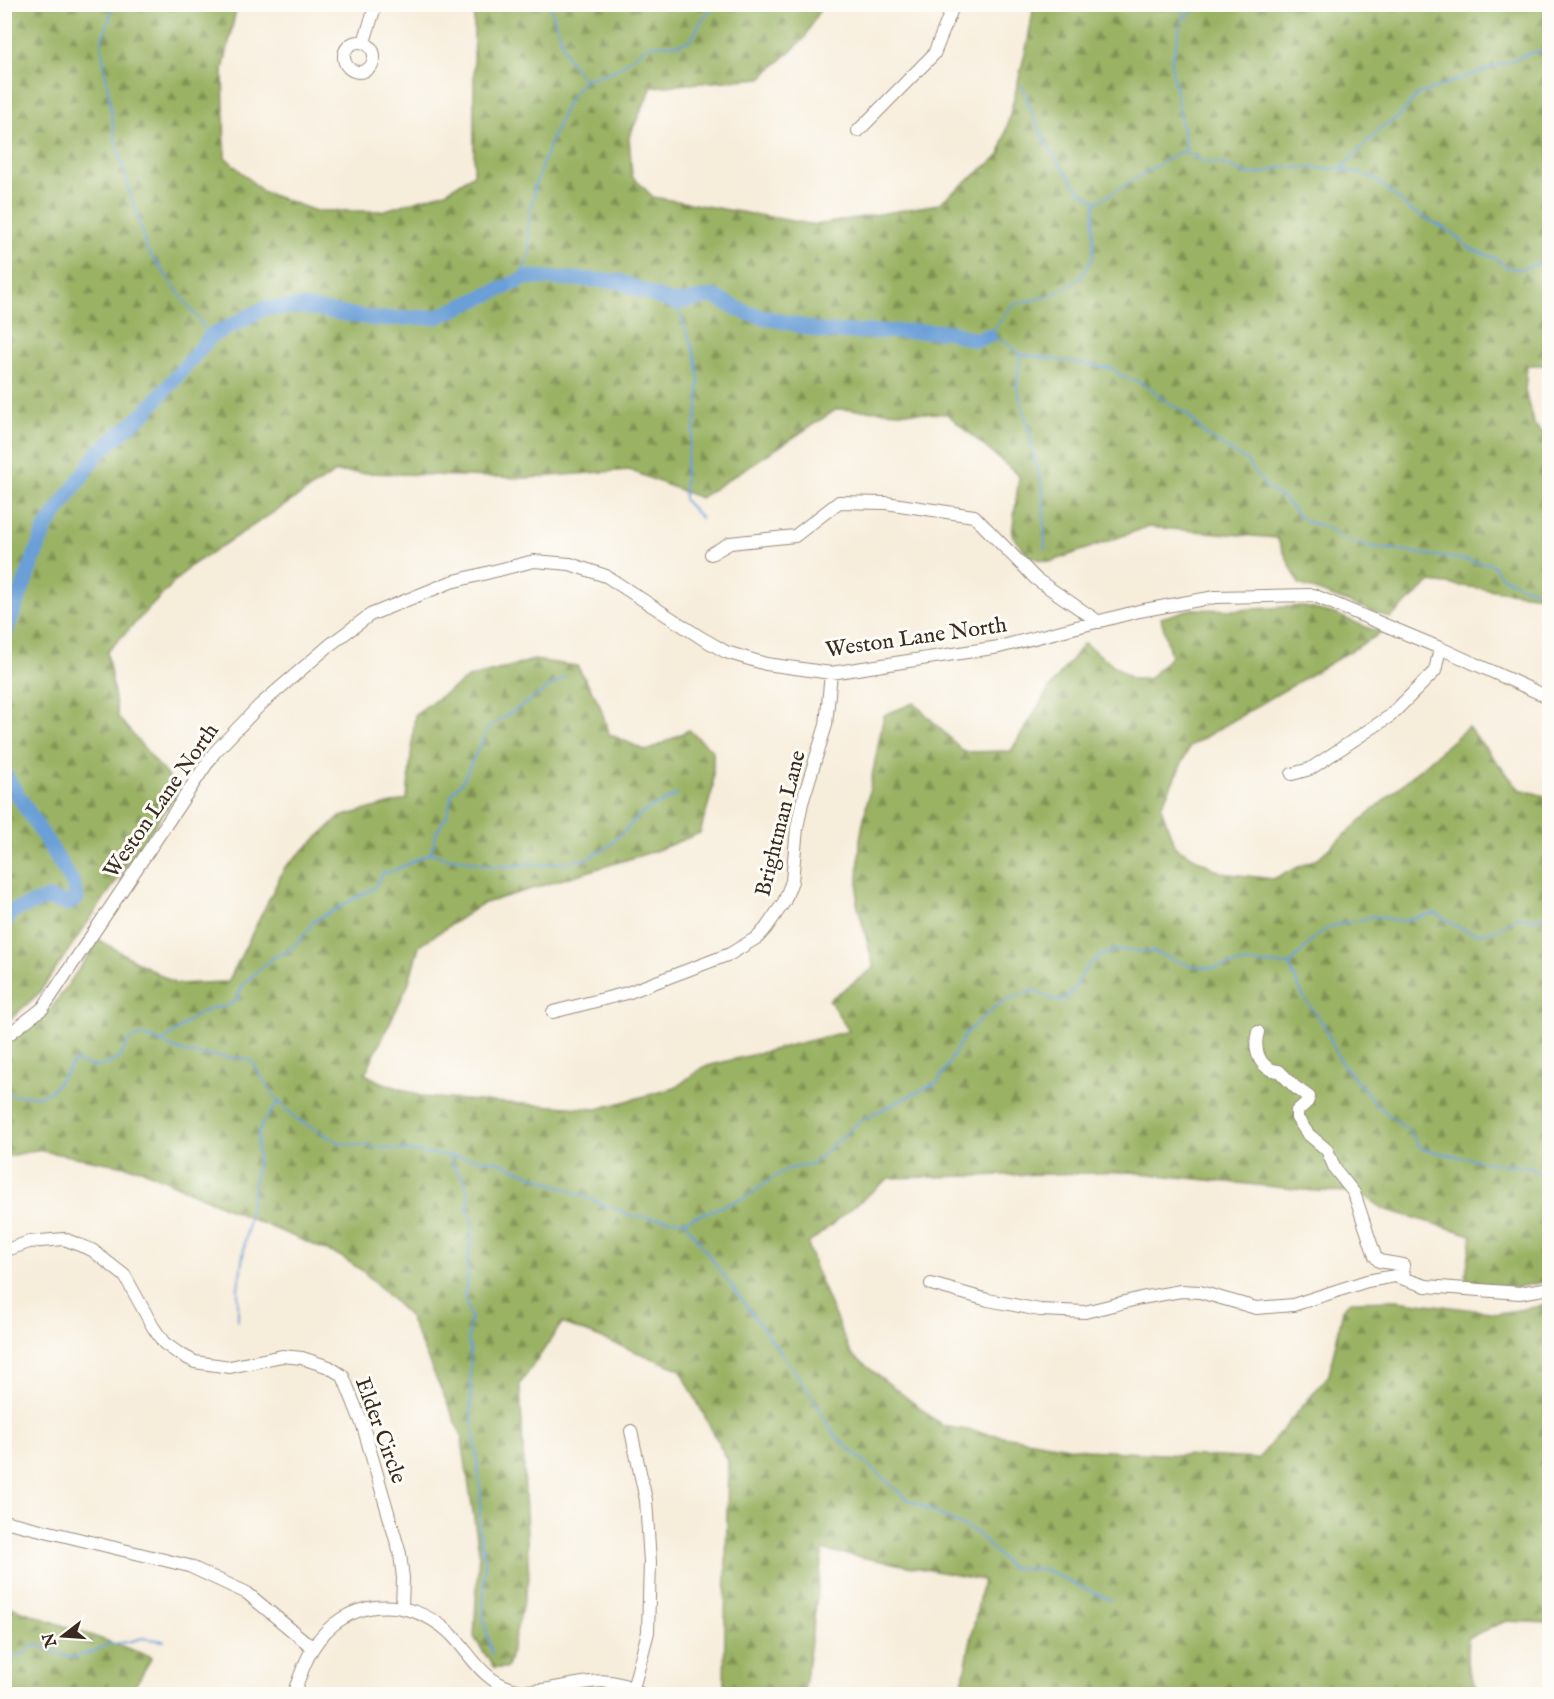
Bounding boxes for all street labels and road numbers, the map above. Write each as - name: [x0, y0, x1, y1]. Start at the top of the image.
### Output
- street label: Weston Lane North: [824, 611, 1009, 665]
- street label: Weston Lane North: [98, 718, 226, 884]
- street label: Brightman Lane: [749, 747, 813, 899]
- street label: Elder Circle: [348, 1374, 412, 1488]

